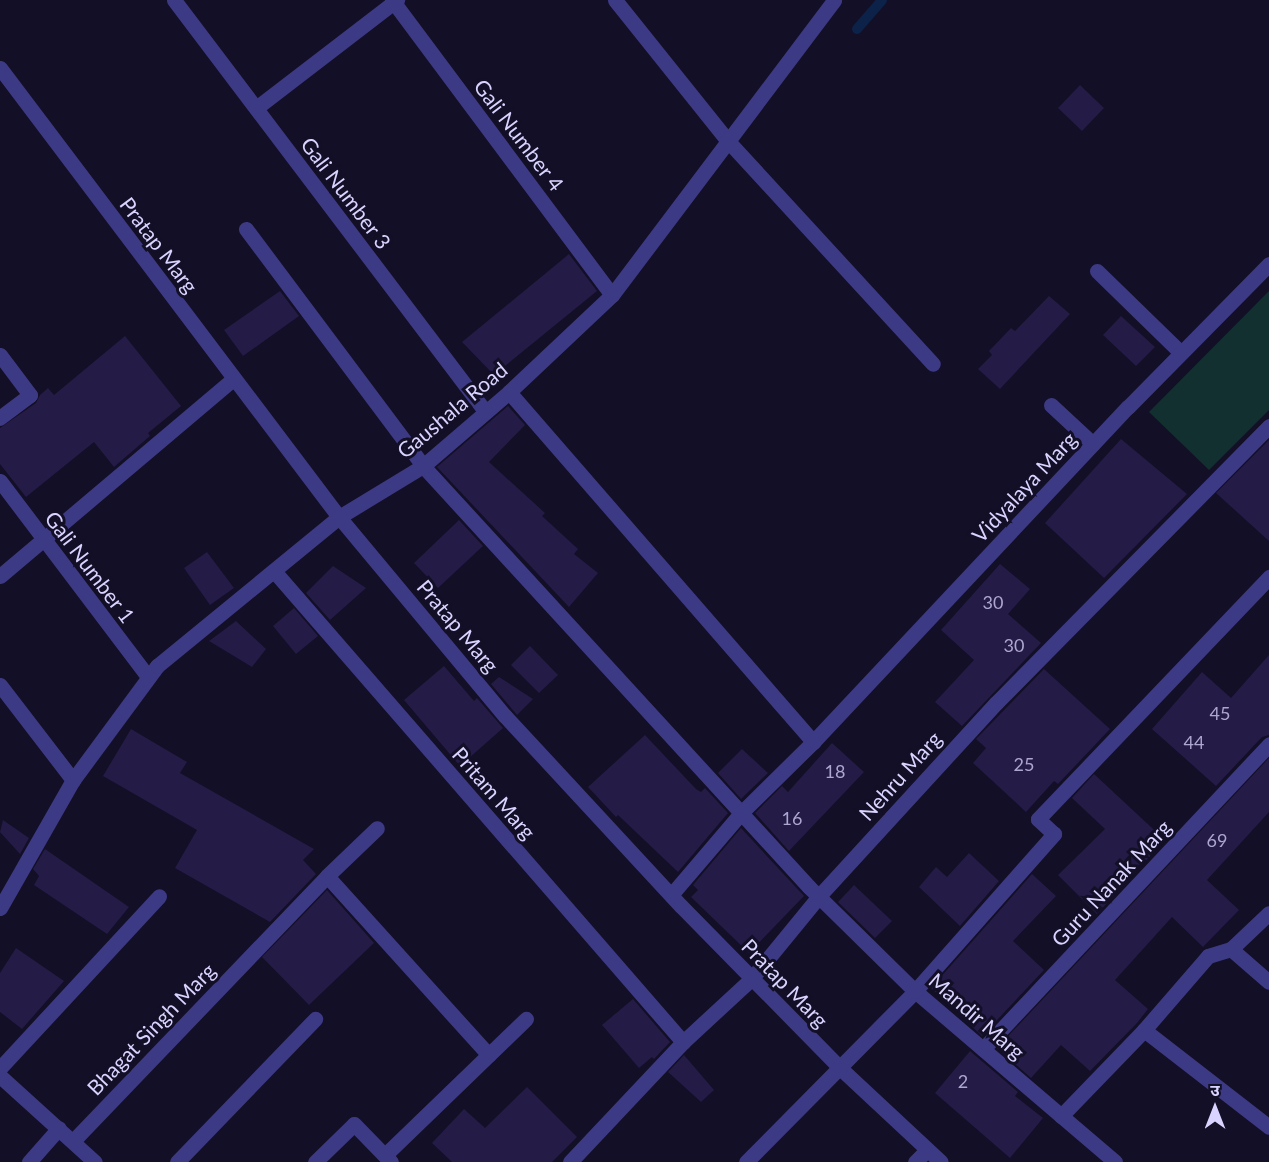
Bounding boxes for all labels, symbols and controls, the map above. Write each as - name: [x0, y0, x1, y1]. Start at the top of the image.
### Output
- street label: Gali Number 4: [469, 74, 569, 196]
- street label: Gali Number 3: [296, 132, 396, 254]
- street label: Pratap Marg: [115, 192, 203, 298]
- street label: Gaushala Road: [392, 357, 512, 463]
- street label: Vidyalaya Marg: [967, 427, 1081, 547]
- street label: Gali Number 1: [40, 506, 140, 628]
- street label: Pratap Marg: [412, 575, 504, 677]
- house number: 30: [983, 591, 1003, 613]
- house number: 30: [1004, 634, 1024, 656]
- house number: 45: [1210, 702, 1230, 724]
- street label: Nehru Marg: [853, 726, 947, 826]
- house number: 44: [1184, 731, 1204, 753]
- street label: Pritam Marg: [447, 742, 541, 844]
- house number: 25: [1014, 753, 1034, 775]
- house number: 18: [825, 760, 845, 782]
- house number: 16: [782, 807, 802, 829]
- street label: Guru Nanak Marg: [1046, 814, 1176, 952]
- house number: 69: [1207, 829, 1227, 851]
- street label: Pratap Marg: [737, 934, 833, 1032]
- street label: Bhagat Singh Marg: [82, 958, 220, 1100]
- street label: Mandir Marg: [924, 967, 1030, 1065]
- house number: 2: [958, 1070, 968, 1092]
- north arrow: [1185, 1078, 1245, 1138]
- text: उ: [1210, 1080, 1220, 1099]

